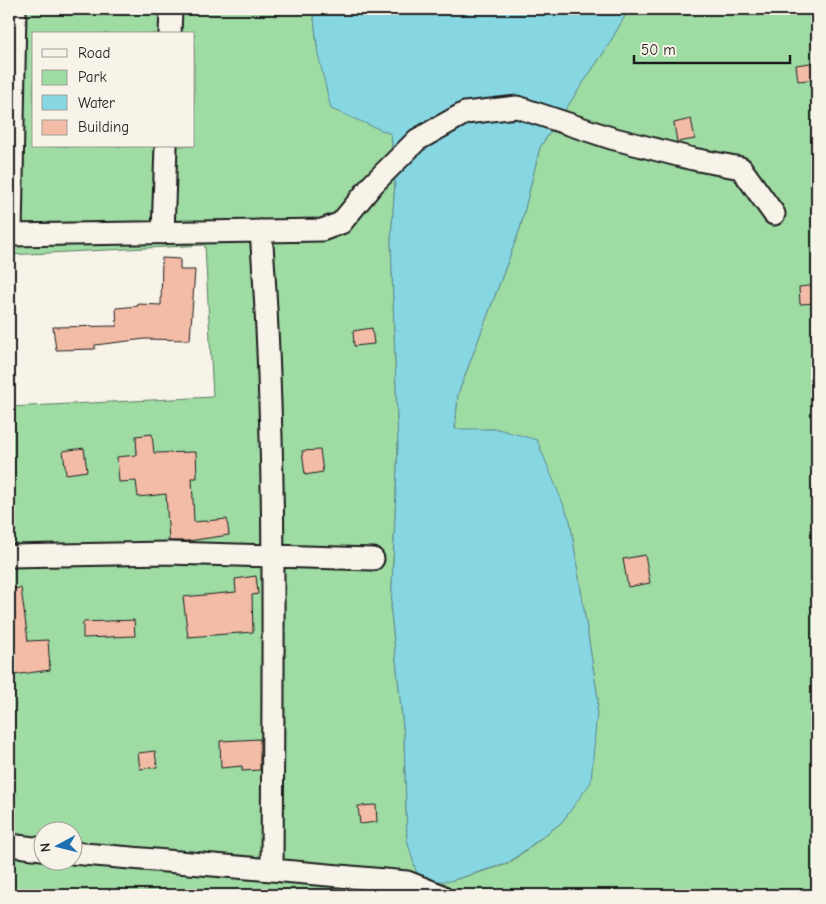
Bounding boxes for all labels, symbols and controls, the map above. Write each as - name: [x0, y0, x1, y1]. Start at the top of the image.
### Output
- legend: [32, 32, 195, 148]
- scale bar: [634, 32, 790, 64]
- text: 50 m: [641, 41, 676, 59]
- text: Road: [78, 44, 110, 62]
- text: Park: [78, 68, 107, 86]
- text: Water: [78, 94, 115, 112]
- text: Building: [78, 118, 129, 136]
- north arrow: [32, 822, 82, 872]
- text: N: [37, 842, 55, 853]

